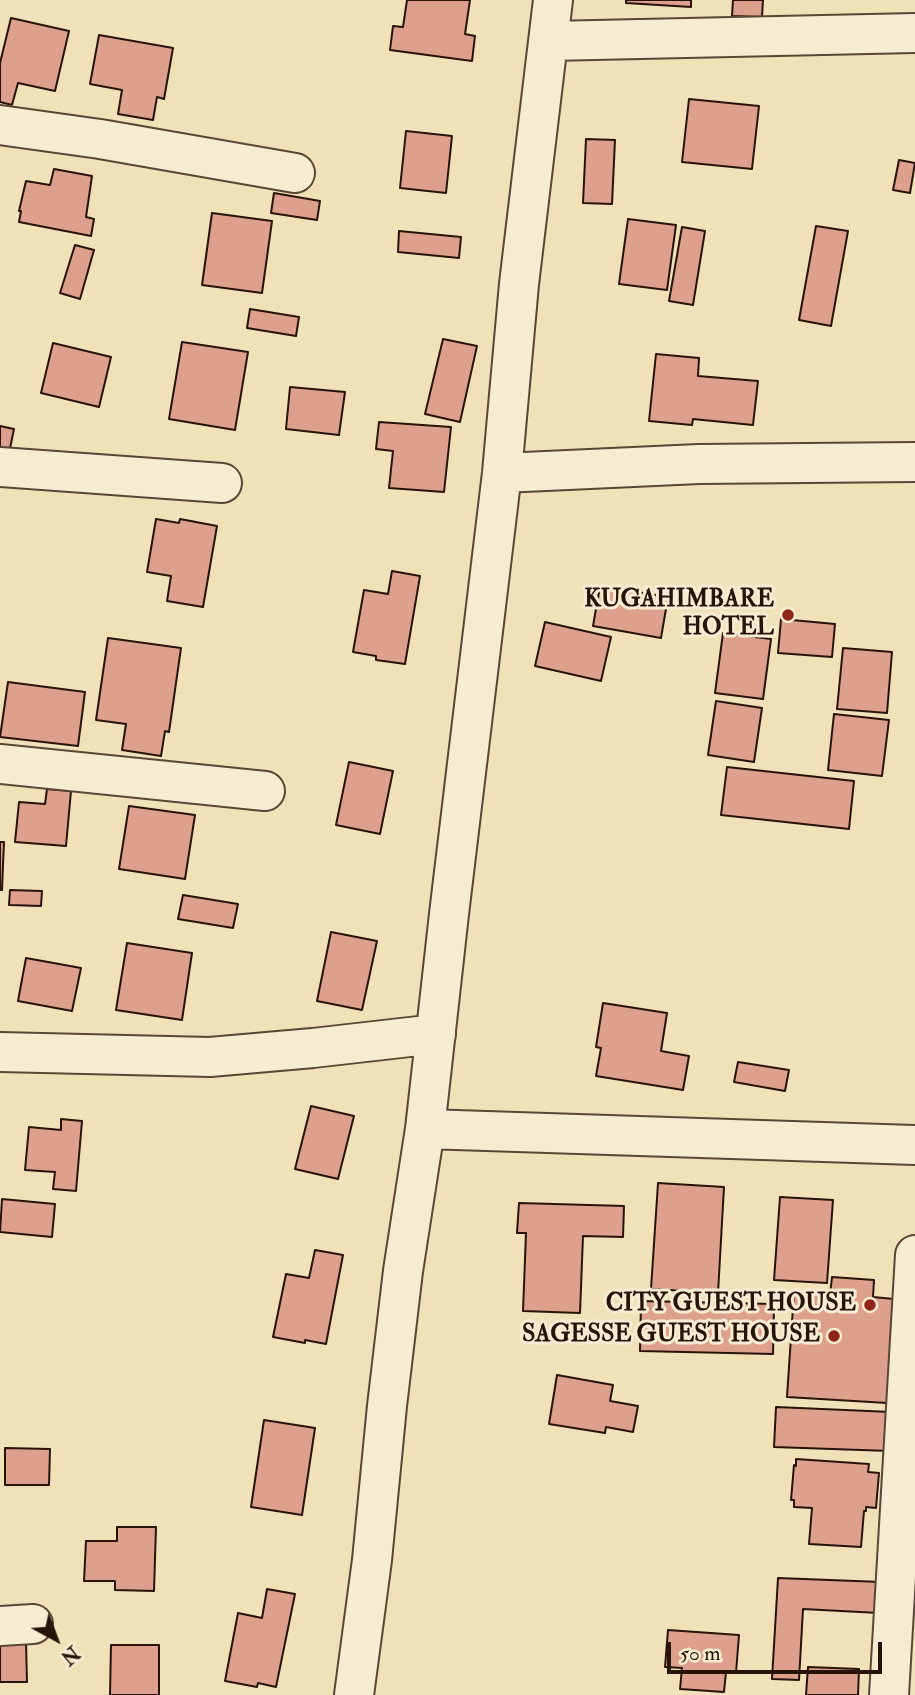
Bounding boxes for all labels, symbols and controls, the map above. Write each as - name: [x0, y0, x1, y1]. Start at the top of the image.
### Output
- place label: KUGAHIMBARE HOTEL: [584, 587, 774, 643]
- marker: KUGAHIMBARE HOTEL: [780, 607, 796, 623]
- place label: CITY GUEST HOUSE: [606, 1291, 856, 1319]
- marker: CITY GUEST HOUSE: [862, 1297, 878, 1313]
- place label: SAGESSE GUEST HOUSE: [522, 1322, 820, 1350]
- marker: SAGESSE GUEST HOUSE: [826, 1328, 842, 1344]
- north arrow: [21, 1604, 91, 1674]
- scale bar: [670, 1628, 885, 1672]
- text: N: [55, 1640, 84, 1669]
- text: 50 m: [680, 1640, 721, 1667]

